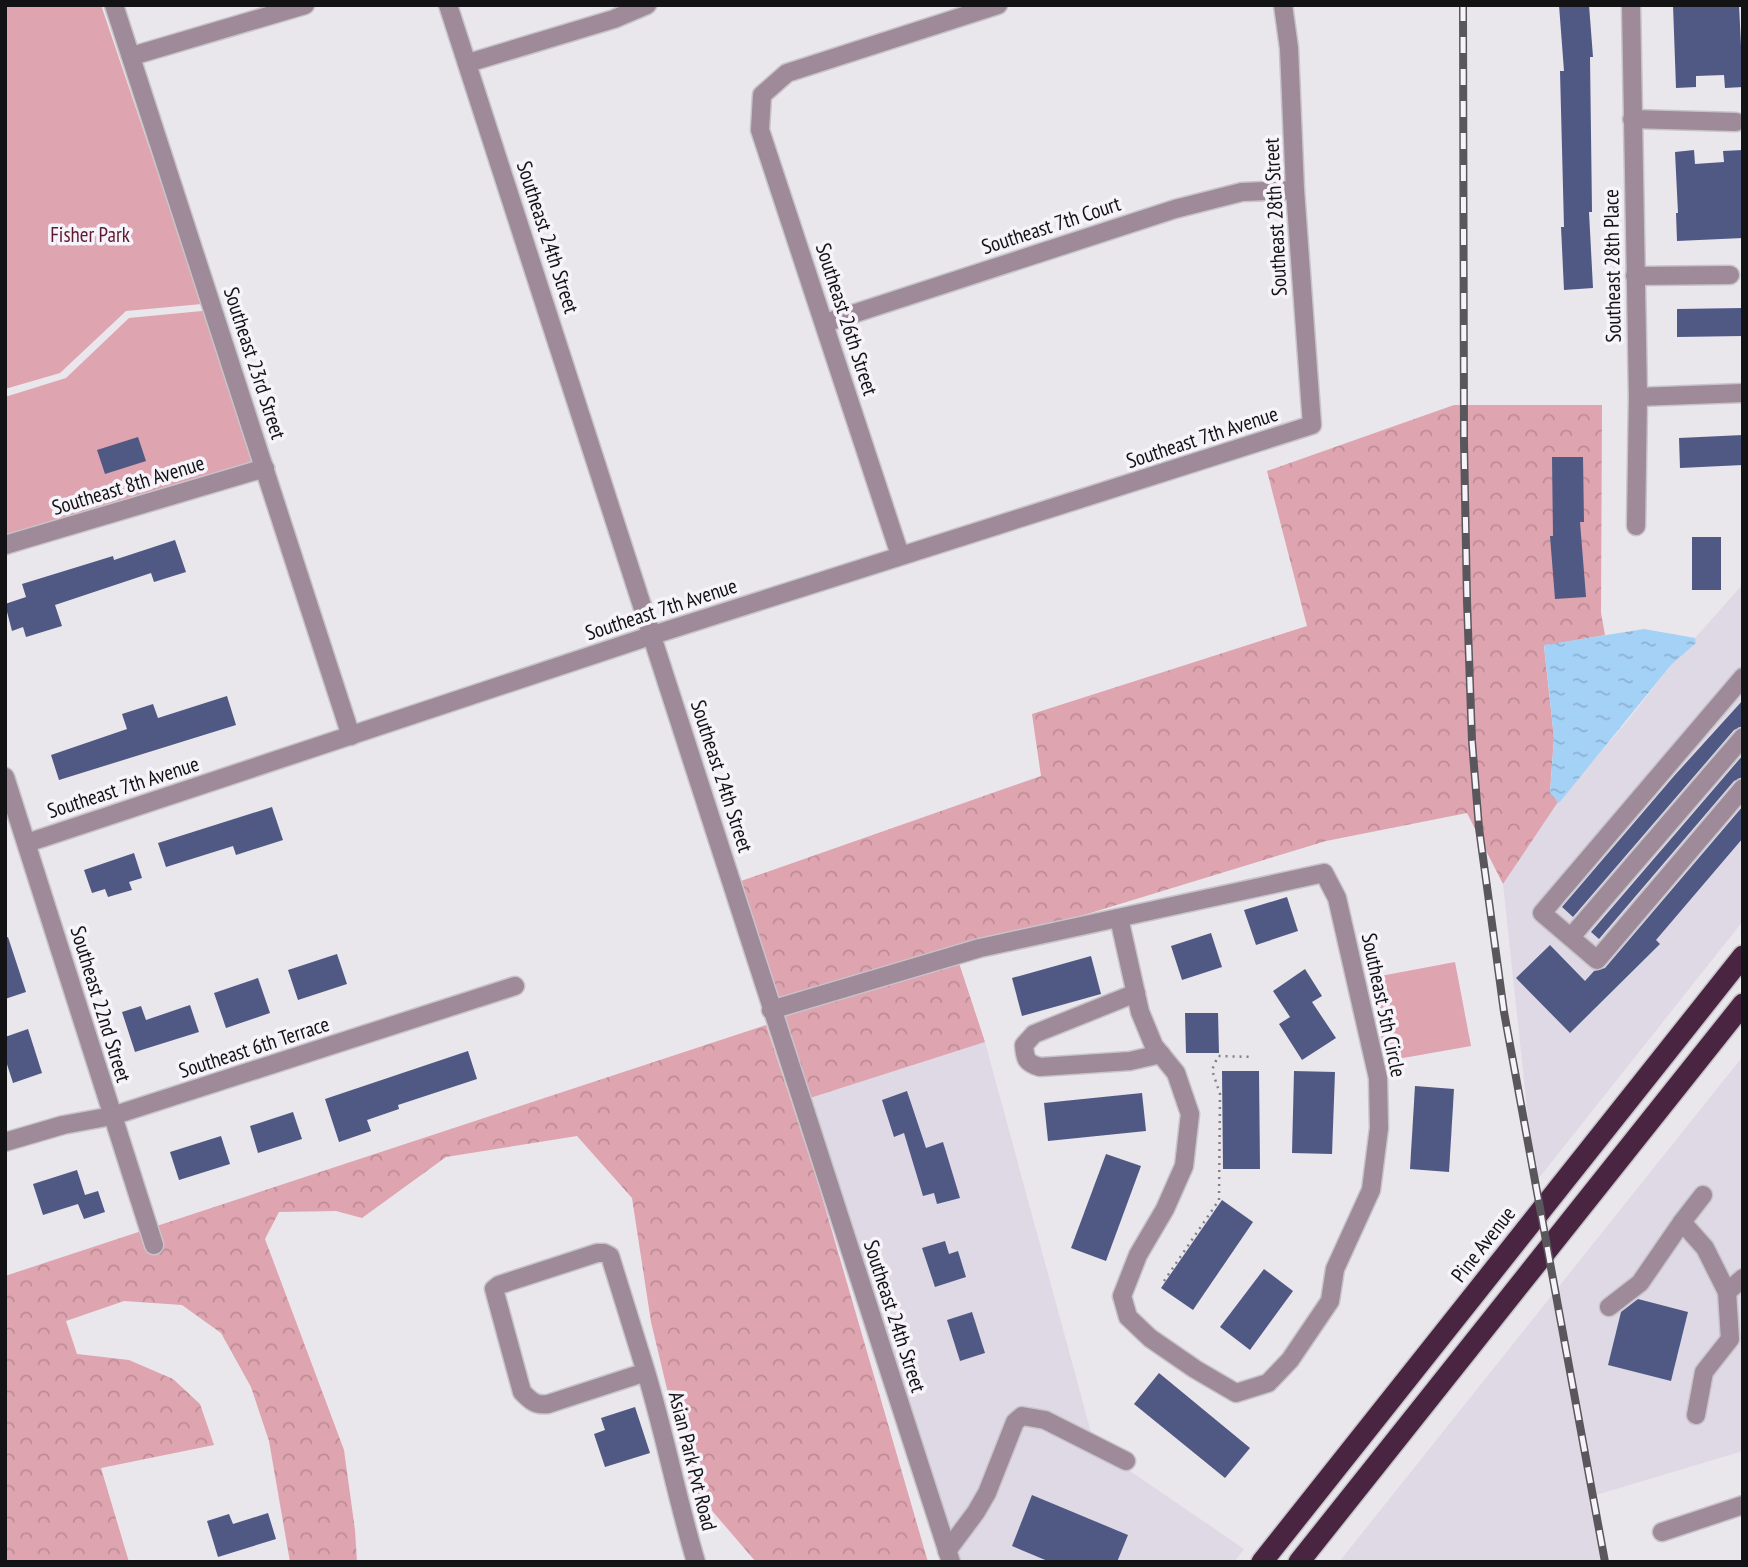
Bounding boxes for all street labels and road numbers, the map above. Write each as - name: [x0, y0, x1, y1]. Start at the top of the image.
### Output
- street label: Southeast 28th Street: [1257, 137, 1293, 297]
- street label: Southeast 24th Street: [511, 157, 585, 317]
- street label: Southeast 28th Place: [1597, 189, 1627, 343]
- street label: Southeast 7th Court: [978, 190, 1124, 260]
- street label: Southeast 26th Street: [810, 239, 884, 399]
- street label: Southeast 23rd Street: [218, 284, 292, 443]
- street label: Southeast 7th Avenue: [1123, 400, 1281, 474]
- street label: Southeast 8th Avenue: [48, 449, 208, 521]
- street label: Southeast 7th Avenue: [582, 572, 740, 646]
- street label: Southeast 24th Street: [685, 696, 759, 856]
- street label: Southeast 7th Avenue: [44, 750, 202, 824]
- street label: Southeast 22nd Street: [64, 923, 138, 1085]
- street label: Southeast 5th Circle: [1356, 931, 1412, 1079]
- street label: Southeast 6th Terrace: [175, 1010, 333, 1084]
- street label: Pine Avenue: [1445, 1201, 1521, 1287]
- street label: Southeast 24th Street: [858, 1236, 932, 1396]
- street label: Asian Park Pvt Road: [663, 1389, 723, 1533]

